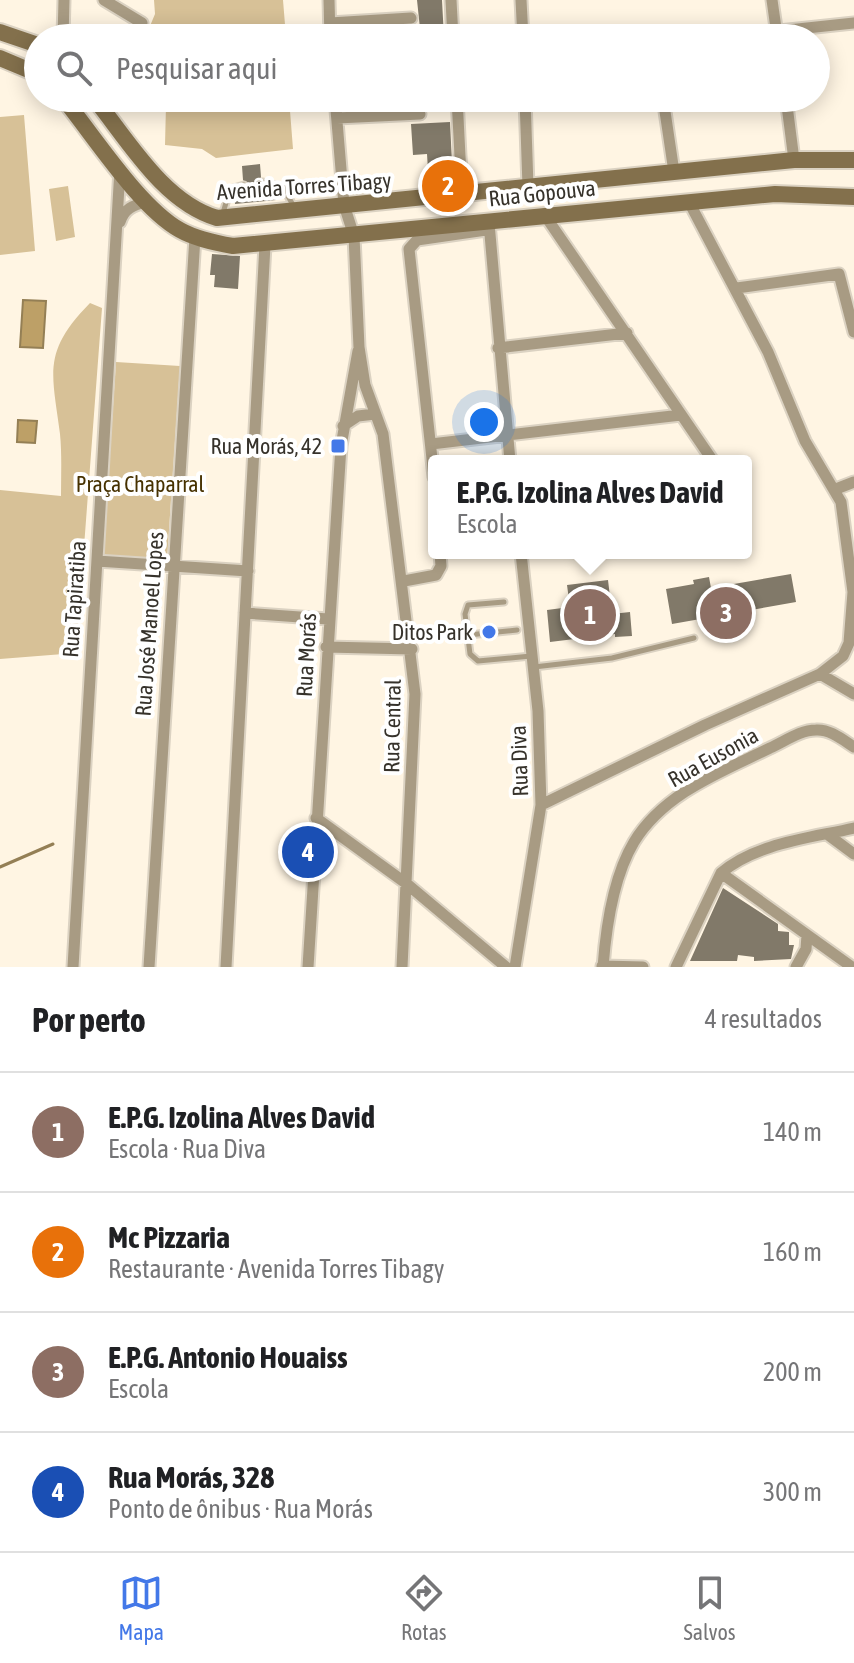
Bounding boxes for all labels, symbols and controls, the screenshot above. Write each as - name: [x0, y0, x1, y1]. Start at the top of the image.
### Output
- search box: [24, 24, 830, 112]
- icon: search: [52, 46, 96, 90]
- text: Pesquisar aqui: [116, 51, 277, 85]
- pin: 2: [422, 156, 474, 216]
- street label: Avenida Torres Tibagy: [216, 167, 392, 205]
- street label: Rua Gopouva: [487, 174, 597, 212]
- your location: [464, 402, 504, 442]
- place label: Rua Morás, 42: [210, 433, 322, 459]
- marker: Rua Morás, 42: [329, 437, 347, 455]
- popup: [428, 455, 752, 559]
- park label: Praça Chaparral: [76, 471, 204, 497]
- text: E.P.G. Izolina Alves David: [457, 475, 723, 509]
- text: Escola: [457, 509, 518, 539]
- street label: Rua José Manoel Lopes: [130, 531, 168, 717]
- street label: Rua Tapiratiba: [57, 540, 91, 658]
- pin: 3: [700, 583, 752, 643]
- pin: 1: [564, 585, 616, 645]
- street label: Rua Morás: [291, 612, 321, 698]
- place label: Ditos Park: [392, 619, 473, 645]
- marker: Ditos Park: [480, 623, 498, 641]
- street label: Rua Central: [378, 679, 406, 773]
- street label: Rua Eusonia: [663, 722, 763, 792]
- street label: Rua Diva: [505, 725, 533, 797]
- pin: 4: [282, 822, 334, 882]
- text: Por perto: [32, 1000, 146, 1039]
- text: 4 resultados: [705, 1004, 822, 1034]
- text: E.P.G. Izolina Alves David: [108, 1100, 375, 1134]
- text: 1: [52, 1117, 64, 1147]
- text: 140 m: [763, 1117, 822, 1147]
- text: Escola · Rua Diva: [108, 1134, 266, 1164]
- text: Mc Pizzaria: [108, 1220, 230, 1254]
- text: 2: [52, 1237, 64, 1267]
- text: 160 m: [763, 1237, 822, 1267]
- text: Restaurante · Avenida Torres Tibagy: [108, 1254, 444, 1284]
- text: E.P.G. Antonio Houaiss: [108, 1340, 348, 1374]
- text: 3: [52, 1357, 64, 1387]
- text: 200 m: [763, 1357, 822, 1387]
- text: Escola: [108, 1374, 169, 1404]
- text: Rua Morás, 328: [108, 1460, 274, 1494]
- text: 4: [52, 1477, 64, 1507]
- text: 300 m: [763, 1477, 822, 1507]
- text: Ponto de ônibus · Rua Morás: [108, 1494, 373, 1524]
- tab: Mapa: [118, 1571, 164, 1645]
- tab: Rotas: [401, 1571, 447, 1645]
- tab: Salvos: [684, 1571, 736, 1645]

